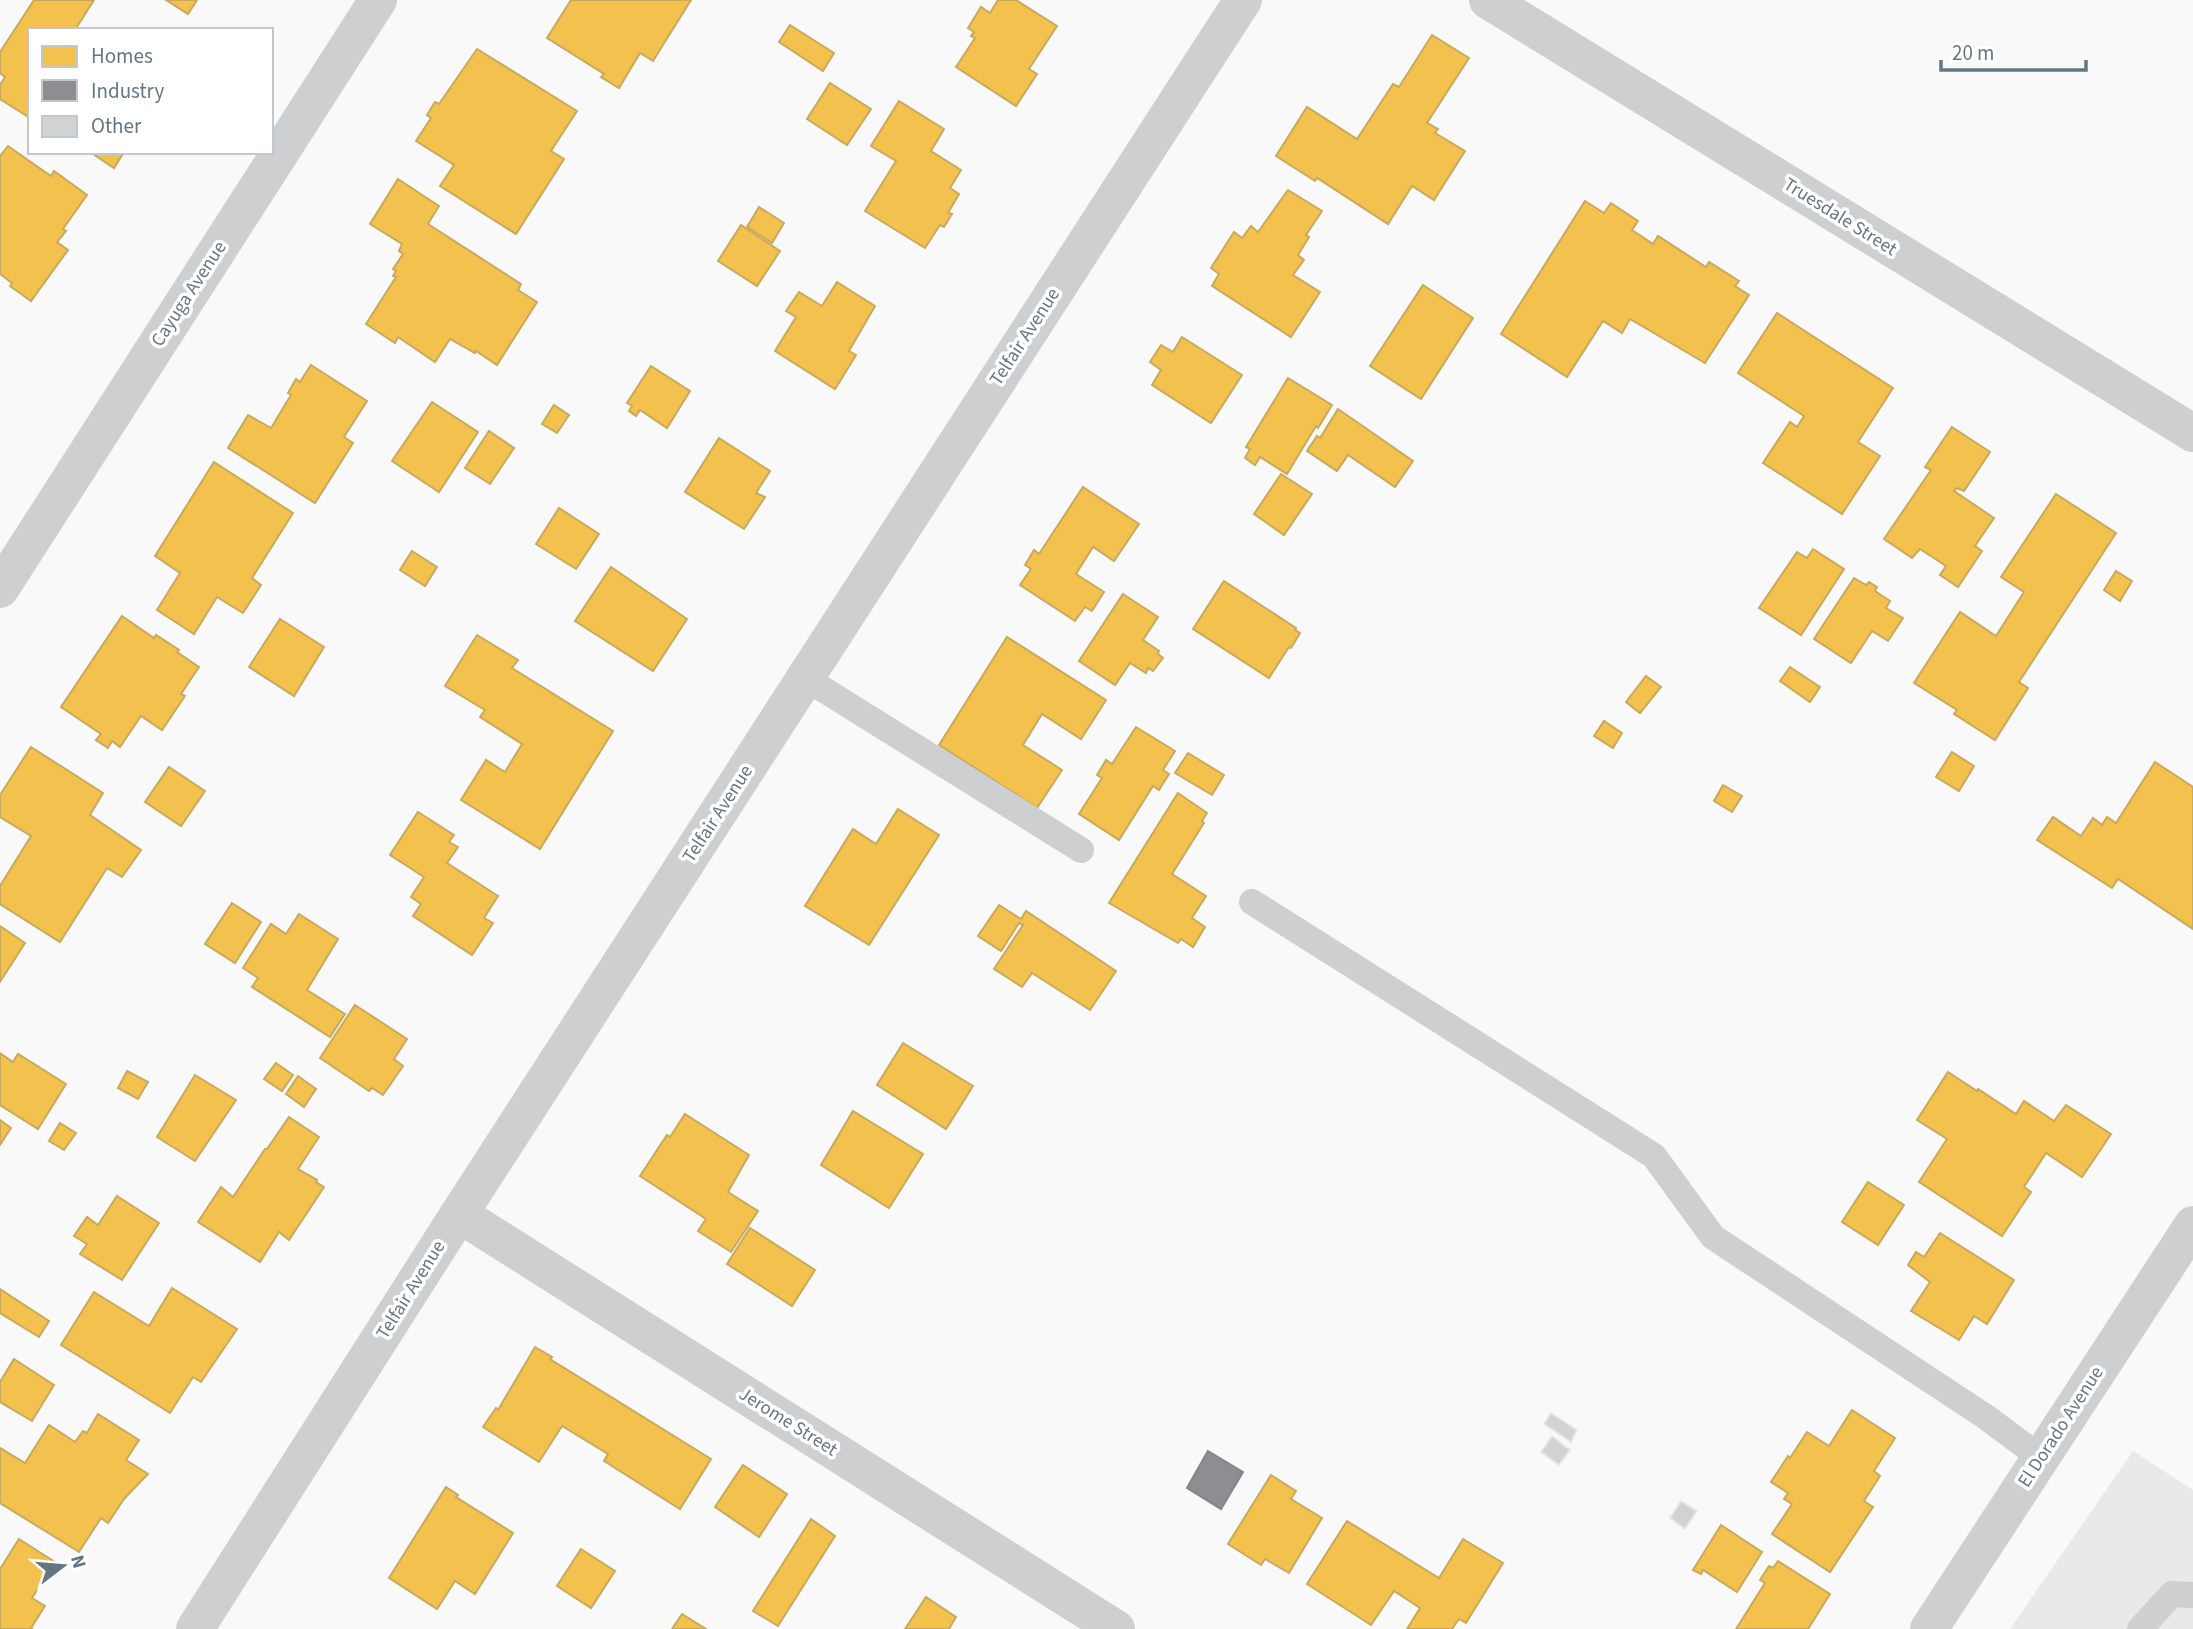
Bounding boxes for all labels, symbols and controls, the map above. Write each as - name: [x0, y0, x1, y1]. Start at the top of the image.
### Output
- legend: [28, 28, 273, 154]
- scale bar: [1941, 28, 2086, 72]
- text: 20 m: [1952, 38, 1994, 68]
- text: Homes: [91, 41, 153, 71]
- text: Industry: [91, 76, 164, 106]
- text: Other: [91, 111, 142, 141]
- street label: Truesdale Street: [1778, 171, 1903, 263]
- street label: Cayuga Avenue: [145, 236, 233, 352]
- street label: Telfair Avenue: [983, 283, 1067, 391]
- street label: Telfair Avenue: [676, 760, 760, 868]
- street label: Telfair Avenue: [370, 1236, 452, 1344]
- street label: El Dorado Avenue: [2012, 1361, 2110, 1493]
- street label: Jerome Street: [733, 1381, 843, 1463]
- north arrow: [28, 1531, 98, 1601]
- text: N: [63, 1552, 93, 1572]

